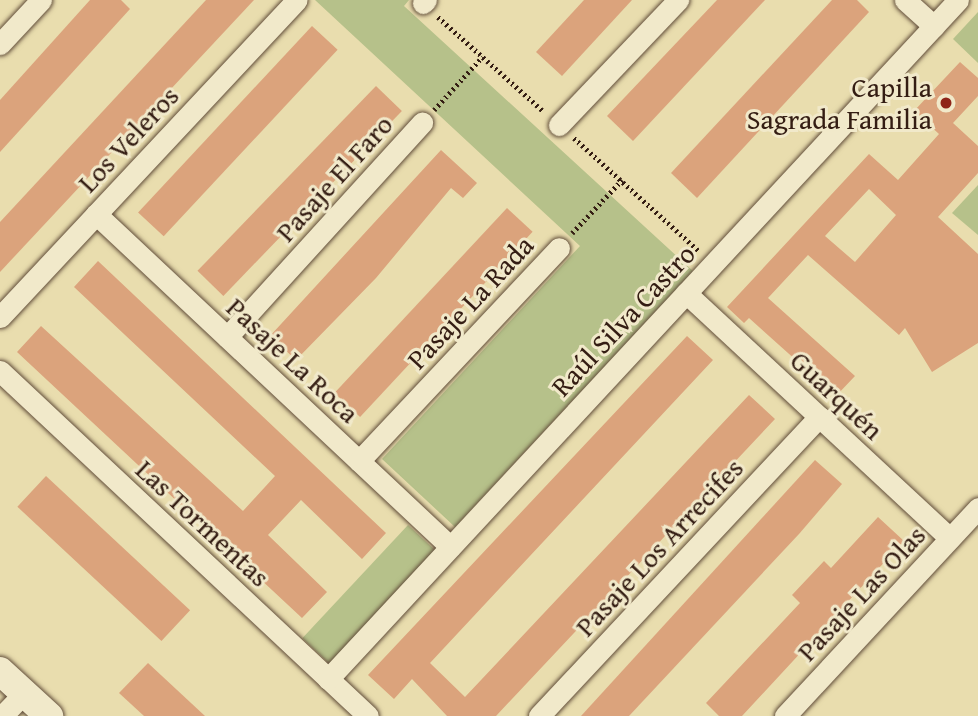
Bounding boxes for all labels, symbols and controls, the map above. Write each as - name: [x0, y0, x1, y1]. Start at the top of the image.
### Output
- place label: Capilla Sagrada Familia: [747, 70, 932, 136]
- street label: Los Veleros: [71, 79, 185, 199]
- marker: Capilla Sagrada Familia: [938, 95, 954, 111]
- street label: Pasaje El Faro: [268, 108, 400, 248]
- street label: Pasaje La Rada: [400, 228, 540, 376]
- street label: Raúl Silva Castro: [544, 237, 702, 403]
- street label: Pasaje La Roca: [220, 290, 366, 430]
- street label: Guarquén: [784, 344, 890, 446]
- street label: Pasaje Los Arrecifes: [568, 451, 750, 643]
- street label: Las Tormentas: [129, 453, 277, 593]
- street label: Pasaje Las Olas: [790, 518, 932, 668]

